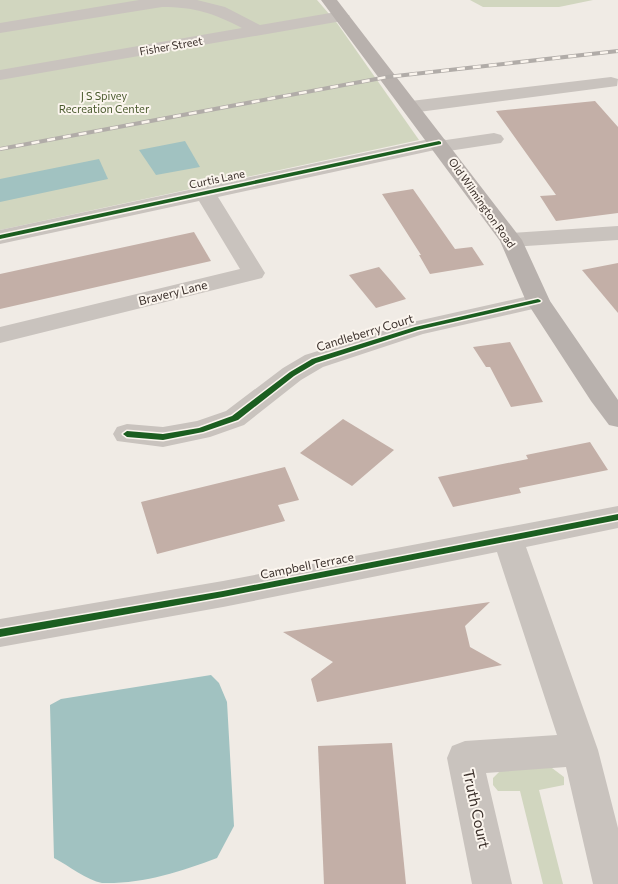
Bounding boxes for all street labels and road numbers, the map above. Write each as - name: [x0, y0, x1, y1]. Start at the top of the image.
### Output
- street label: Fisher Street: [138, 33, 204, 57]
- street label: Old Wilmington Road: [446, 155, 518, 250]
- street label: Curtis Lane: [188, 166, 246, 191]
- street label: Bravery Lane: [137, 277, 209, 307]
- street label: Candleberry Court: [314, 311, 415, 354]
- street label: Campbell Terrace: [259, 549, 355, 581]
- street label: Truth Court: [460, 768, 494, 850]

